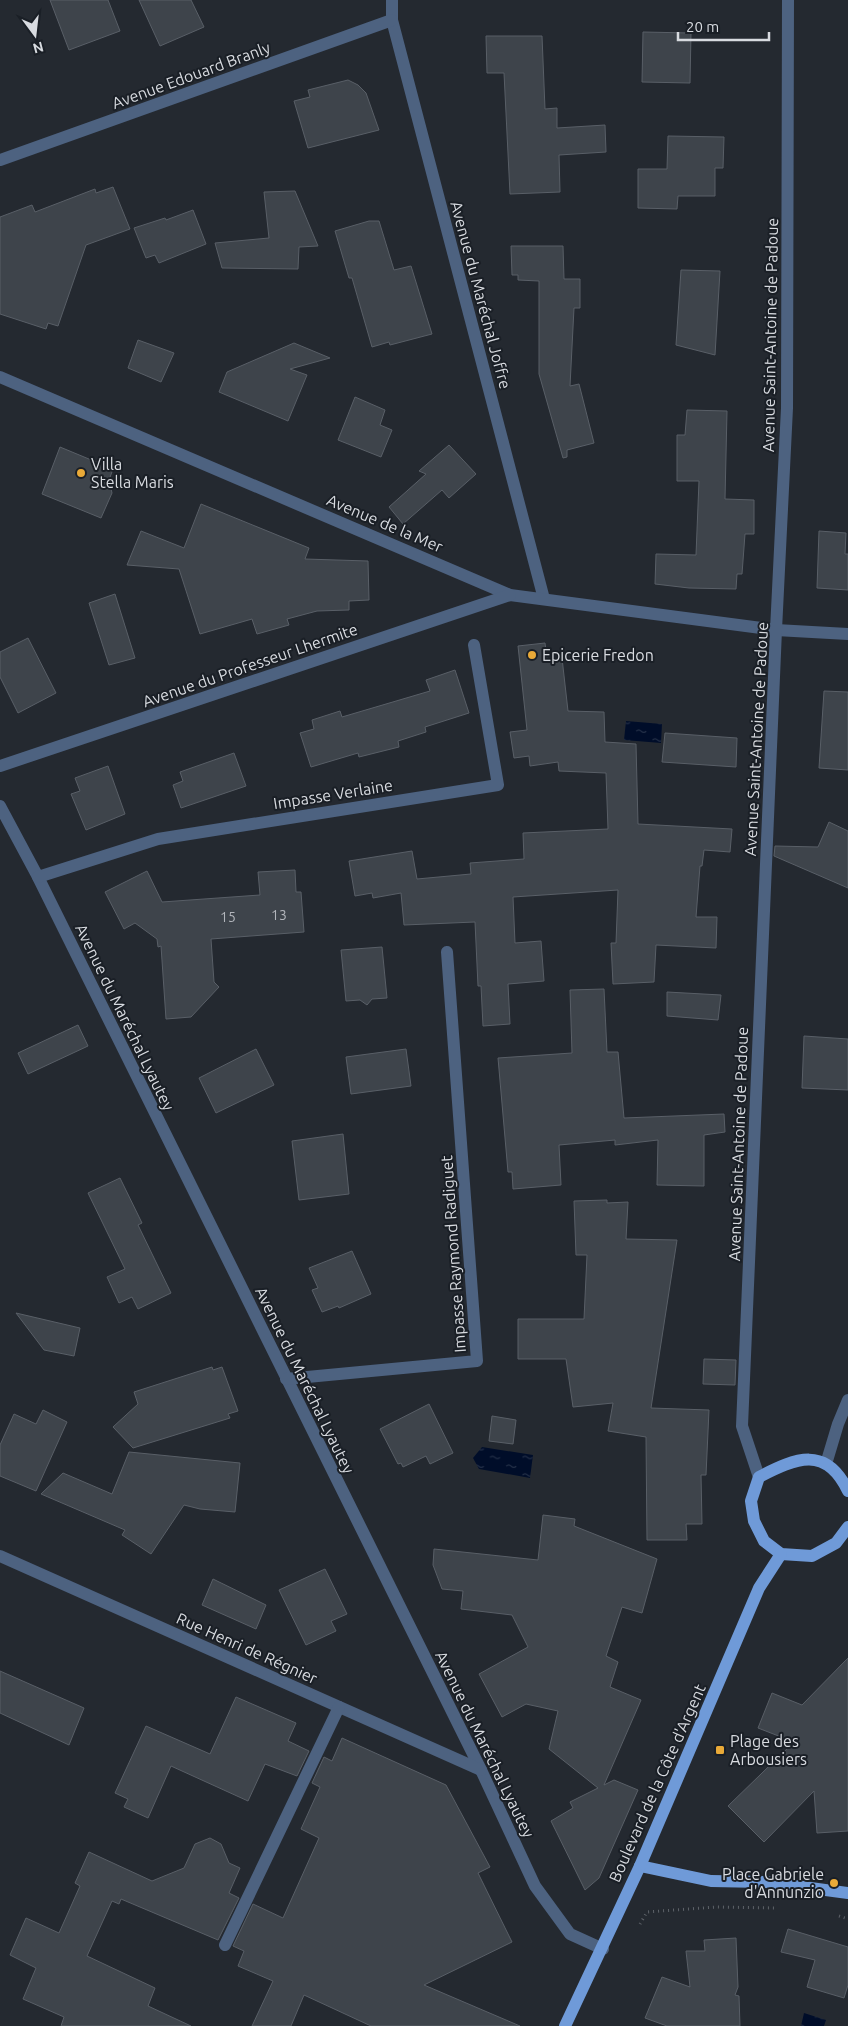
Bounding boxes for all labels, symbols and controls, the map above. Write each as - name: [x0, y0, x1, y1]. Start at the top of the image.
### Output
- north arrow: [10, 10, 60, 60]
- scale bar: [678, 10, 769, 42]
- text: 20 m: [686, 18, 719, 35]
- text: N: [31, 38, 45, 57]
- street label: Avenue Edouard Branly: [109, 38, 273, 112]
- street label: Avenue du Maréchal Joffre: [447, 199, 515, 391]
- street label: Avenue Saint-Antoine de Padoue: [759, 218, 781, 452]
- place label: Villa Stella Maris: [91, 455, 174, 491]
- marker: Villa Stella Maris: [75, 467, 87, 479]
- street label: Avenue de la Mer: [324, 490, 446, 556]
- street label: Avenue du Professeur Lhermite: [140, 620, 360, 710]
- street label: Avenue Saint-Antoine de Padoue: [741, 621, 771, 857]
- place label: Epicerie Fredon: [542, 646, 654, 664]
- marker: Epicerie Fredon: [526, 649, 538, 661]
- street label: Impasse Verlaine: [272, 776, 394, 812]
- house number: 13: [271, 907, 287, 923]
- house number: 15: [220, 909, 236, 925]
- street label: Avenue du Maréchal Lyautey: [72, 921, 178, 1113]
- street label: Avenue Saint-Antoine de Padoue: [725, 1026, 751, 1262]
- street label: Impasse Raymond Radiguet: [437, 1154, 469, 1353]
- street label: Avenue du Maréchal Lyautey: [252, 1284, 358, 1476]
- street label: Rue Henri de Régnier: [174, 1609, 320, 1687]
- street label: Avenue du Maréchal Lyautey: [432, 1648, 538, 1840]
- street label: Boulevard de la Côte d'Argent: [605, 1681, 709, 1885]
- place label: Plage des Arbousiers: [730, 1732, 807, 1768]
- marker: Plage des Arbousiers: [714, 1744, 726, 1756]
- place label: Place Gabriele d'Annunzio: [722, 1865, 824, 1901]
- marker: Place Gabriele d'Annunzio: [828, 1877, 840, 1889]

